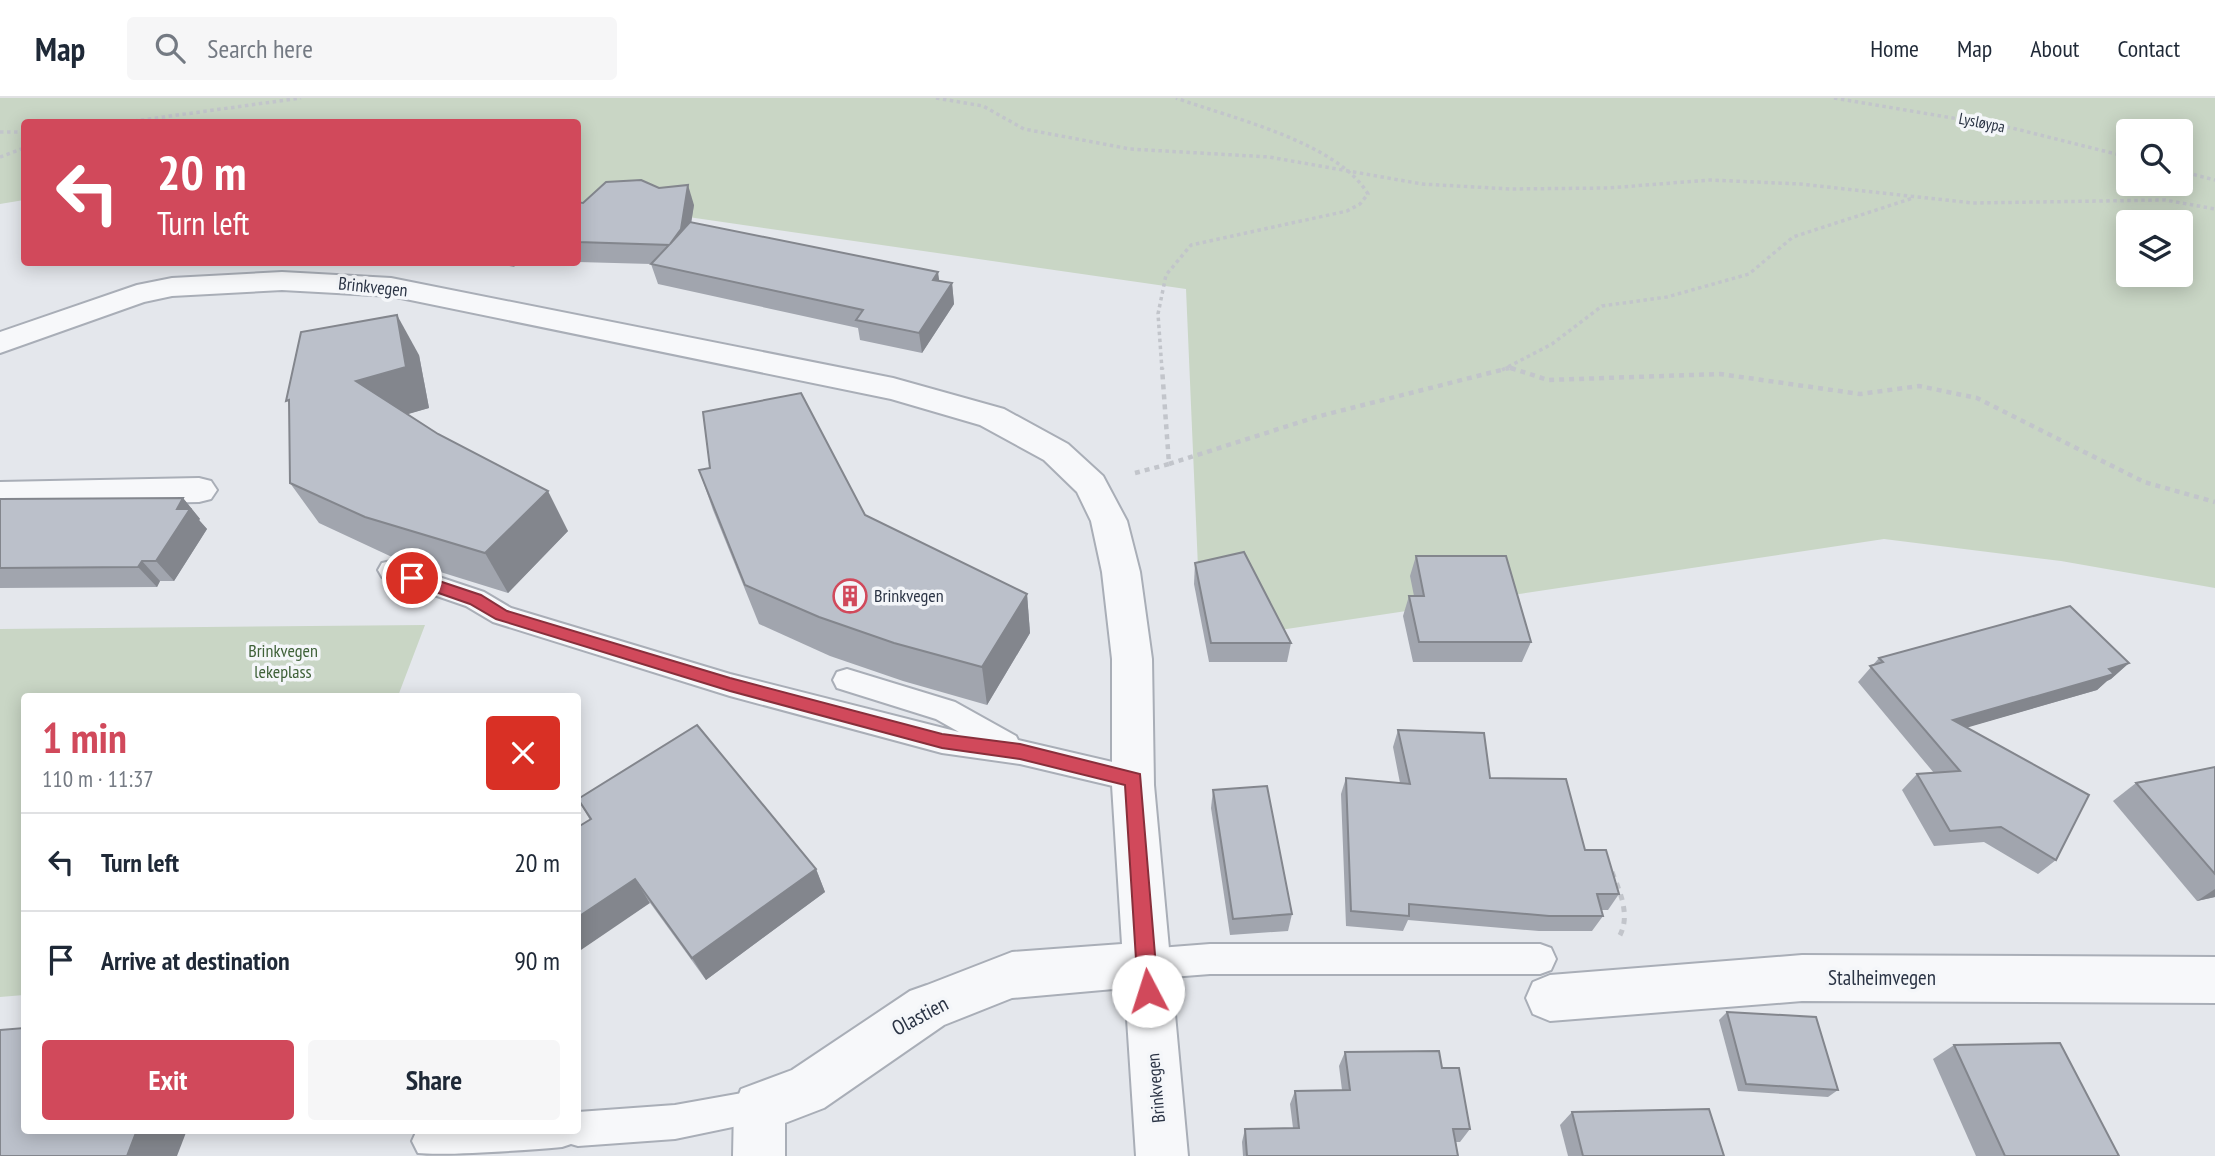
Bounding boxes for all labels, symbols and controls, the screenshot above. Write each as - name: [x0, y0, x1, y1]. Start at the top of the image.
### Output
- search box: [127, 17, 617, 80]
- text: Map: [35, 27, 85, 70]
- icon: search: [151, 29, 189, 67]
- text: Search here: [207, 32, 313, 65]
- text: Home: [1870, 33, 1919, 64]
- text: Map: [1957, 33, 1992, 64]
- text: About: [2030, 33, 2079, 64]
- text: Contact: [2117, 33, 2180, 64]
- street label: Lysløypa: [1957, 108, 2007, 136]
- map controls: [2116, 119, 2193, 287]
- button: search: [2116, 119, 2193, 196]
- text: 20 m: [157, 140, 246, 204]
- icon: left: [42, 147, 133, 238]
- text: Turn left: [157, 202, 249, 244]
- button: layers: [2116, 210, 2193, 287]
- street label: Brinkvegen: [337, 271, 409, 302]
- pin: [382, 548, 442, 608]
- icon: arrive: [393, 559, 431, 597]
- building icon: Brinkvegen: [831, 577, 869, 615]
- place label: Brinkvegen: [874, 584, 944, 607]
- park label: Brinkvegen lekeplass: [248, 639, 318, 683]
- text: 1 min: [42, 710, 127, 765]
- button: close: [486, 716, 560, 790]
- text: 110 m · 11:37: [42, 764, 154, 793]
- icon: left: [42, 843, 80, 881]
- text: Turn left: [101, 846, 179, 879]
- text: 20 m: [514, 846, 560, 879]
- icon: arrive: [42, 941, 80, 979]
- text: Arrive at destination: [101, 944, 290, 977]
- text: 90 m: [514, 944, 560, 977]
- position arrow: [1111, 954, 1185, 1028]
- street label: Stalheimvegen: [1828, 964, 1936, 991]
- street label: Olastien: [887, 990, 953, 1042]
- button: Exit: [42, 1040, 294, 1120]
- button: Share: [308, 1040, 560, 1120]
- street label: Brinkvegen: [1141, 1052, 1170, 1124]

